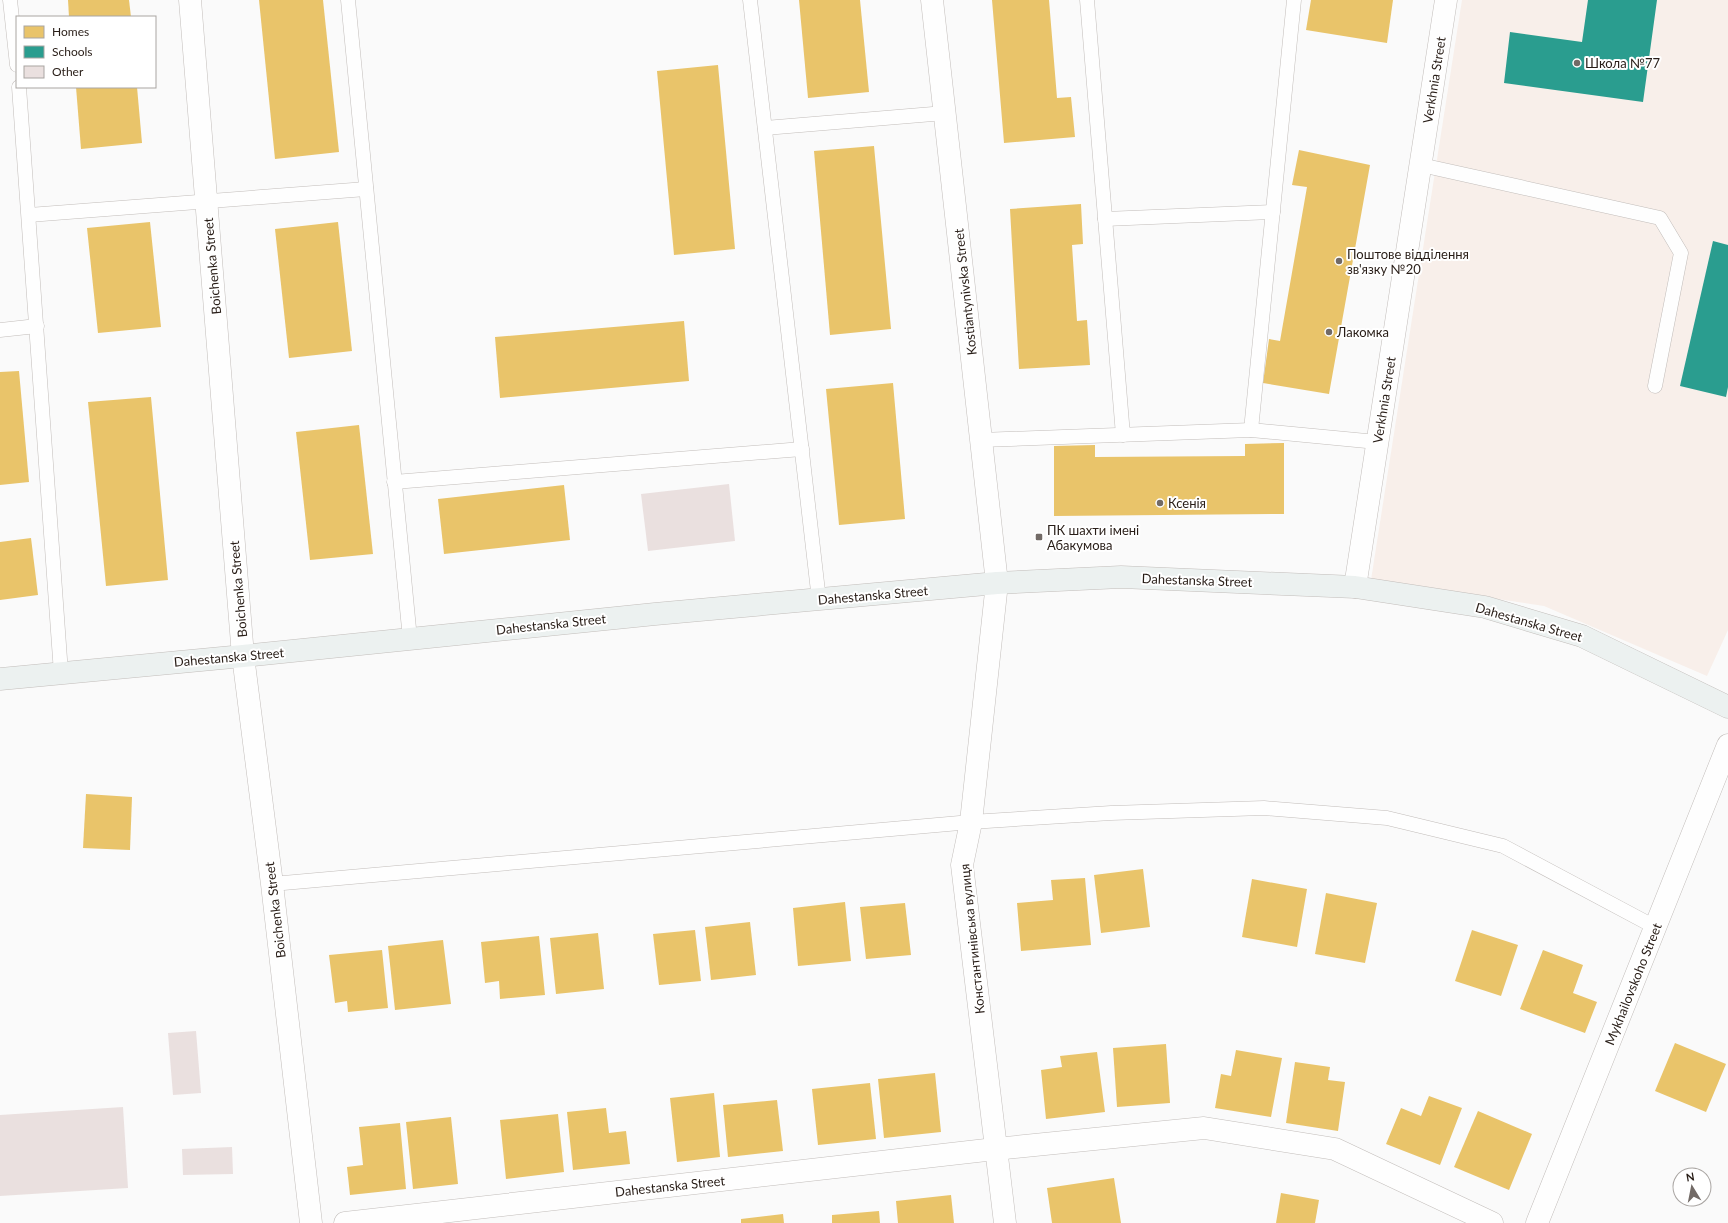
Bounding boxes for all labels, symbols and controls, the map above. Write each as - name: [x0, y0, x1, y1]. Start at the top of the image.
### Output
- legend: [16, 16, 156, 88]
- text: Homes: [52, 24, 89, 39]
- street label: Verkhnia Street: [1419, 35, 1449, 125]
- text: Schools: [52, 44, 93, 59]
- place label: Школа №77: [1585, 55, 1661, 71]
- marker: Школа №77: [1572, 58, 1582, 68]
- text: Other: [52, 64, 84, 79]
- street label: Boichenka Street: [200, 217, 224, 315]
- street label: Kostiantynivska Street: [950, 228, 980, 356]
- place label: Поштове відділення зв'язку №20: [1347, 246, 1469, 277]
- marker: Поштове відділення зв'язку №20: [1334, 256, 1344, 266]
- place label: Лакомка: [1336, 324, 1389, 340]
- marker: Лакомка: [1324, 327, 1334, 337]
- street label: Verkhnia Street: [1369, 355, 1399, 445]
- place label: Ксенія: [1168, 495, 1206, 511]
- marker: Ксенія: [1155, 498, 1165, 508]
- place label: ПК шахти імені Абакумова: [1047, 522, 1139, 553]
- marker: ПК шахти імені Абакумова: [1034, 532, 1044, 542]
- street label: Boichenka Street: [226, 540, 250, 638]
- street label: Dahestanska Street: [1141, 570, 1253, 590]
- street label: Dahestanska Street: [817, 582, 929, 608]
- street label: Dahestanska Street: [1474, 599, 1585, 645]
- street label: Dahestanska Street: [495, 610, 607, 638]
- street label: Dahestanska Street: [173, 644, 285, 670]
- street label: Boichenka Street: [261, 861, 289, 959]
- street label: Константинівська вулиця: [956, 863, 988, 1015]
- street label: Mykhailovskoho Street: [1601, 920, 1665, 1047]
- north arrow: [1672, 1167, 1712, 1207]
- text: N: [1685, 1170, 1695, 1184]
- street label: Dahestanska Street: [614, 1172, 726, 1200]

